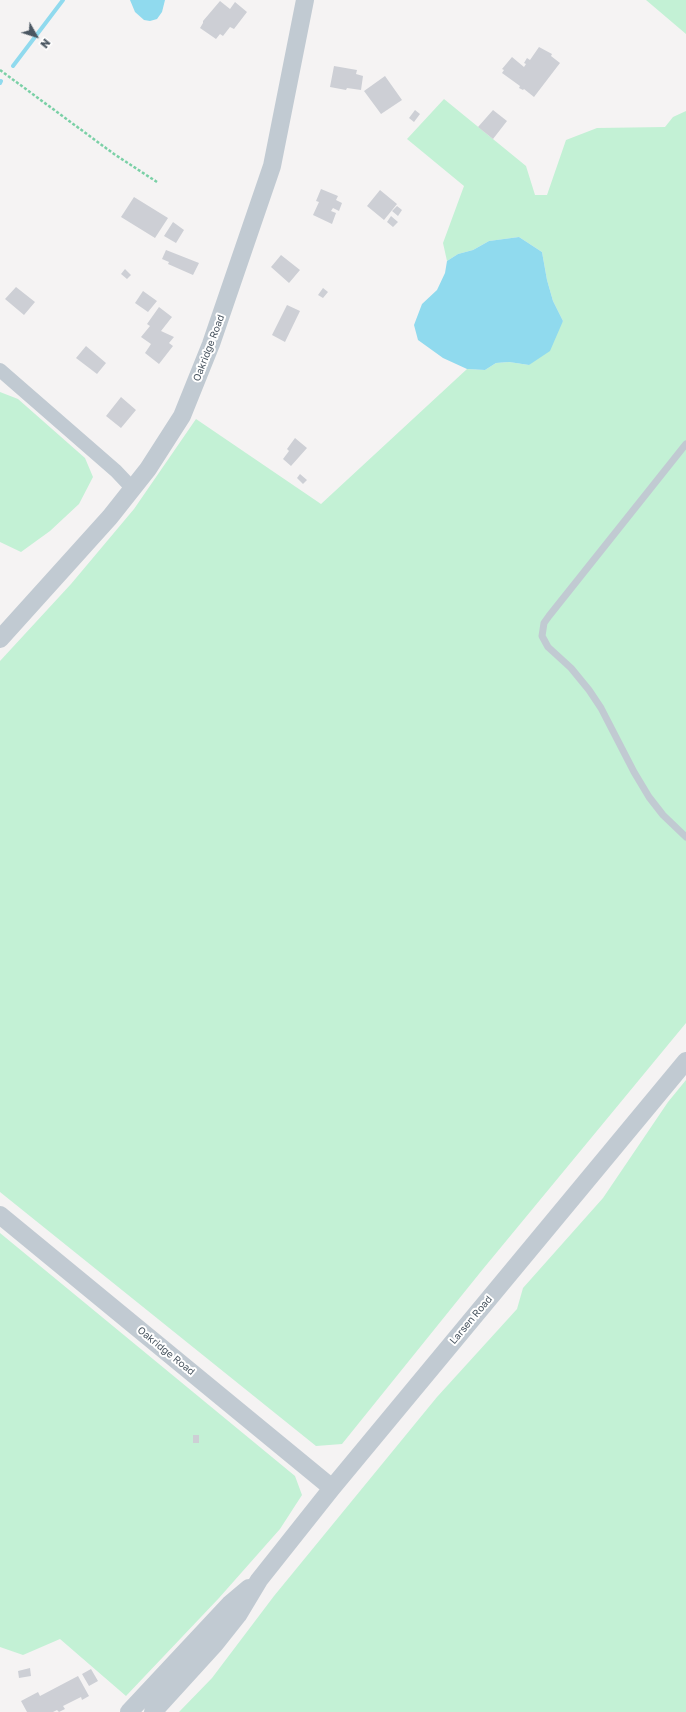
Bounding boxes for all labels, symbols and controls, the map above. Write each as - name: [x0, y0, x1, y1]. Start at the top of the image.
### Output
- north arrow: [16, 16, 56, 56]
- text: N: [38, 37, 53, 51]
- street label: Oakridge Road: [191, 313, 227, 383]
- street label: Larsen Road: [447, 1293, 495, 1347]
- street label: Oakridge Road: [135, 1324, 197, 1378]

